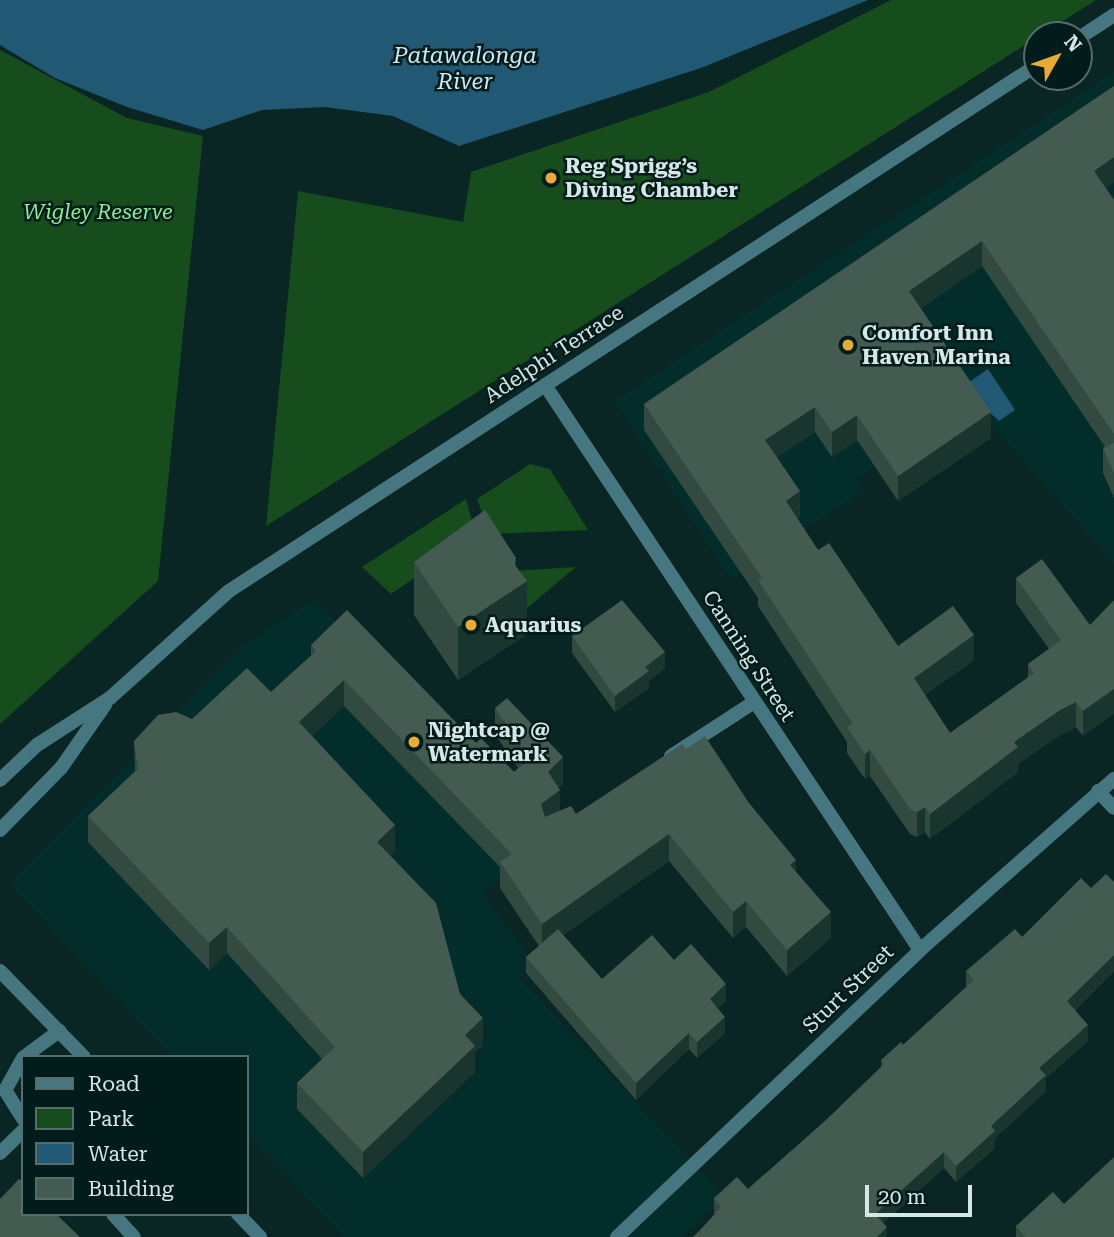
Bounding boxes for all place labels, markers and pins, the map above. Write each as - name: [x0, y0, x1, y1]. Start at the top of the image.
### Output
- place label: Reg Sprigg’s Diving Chamber: [565, 153, 738, 203]
- marker: Reg Sprigg’s Diving Chamber: [543, 170, 559, 186]
- place label: Comfort Inn Haven Marina: [862, 320, 1011, 370]
- marker: Comfort Inn Haven Marina: [840, 337, 856, 353]
- place label: Aquarius: [485, 612, 581, 638]
- marker: Aquarius: [463, 617, 479, 633]
- place label: Nightcap @ Watermark: [428, 717, 550, 767]
- marker: Nightcap @ Watermark: [406, 734, 422, 750]

